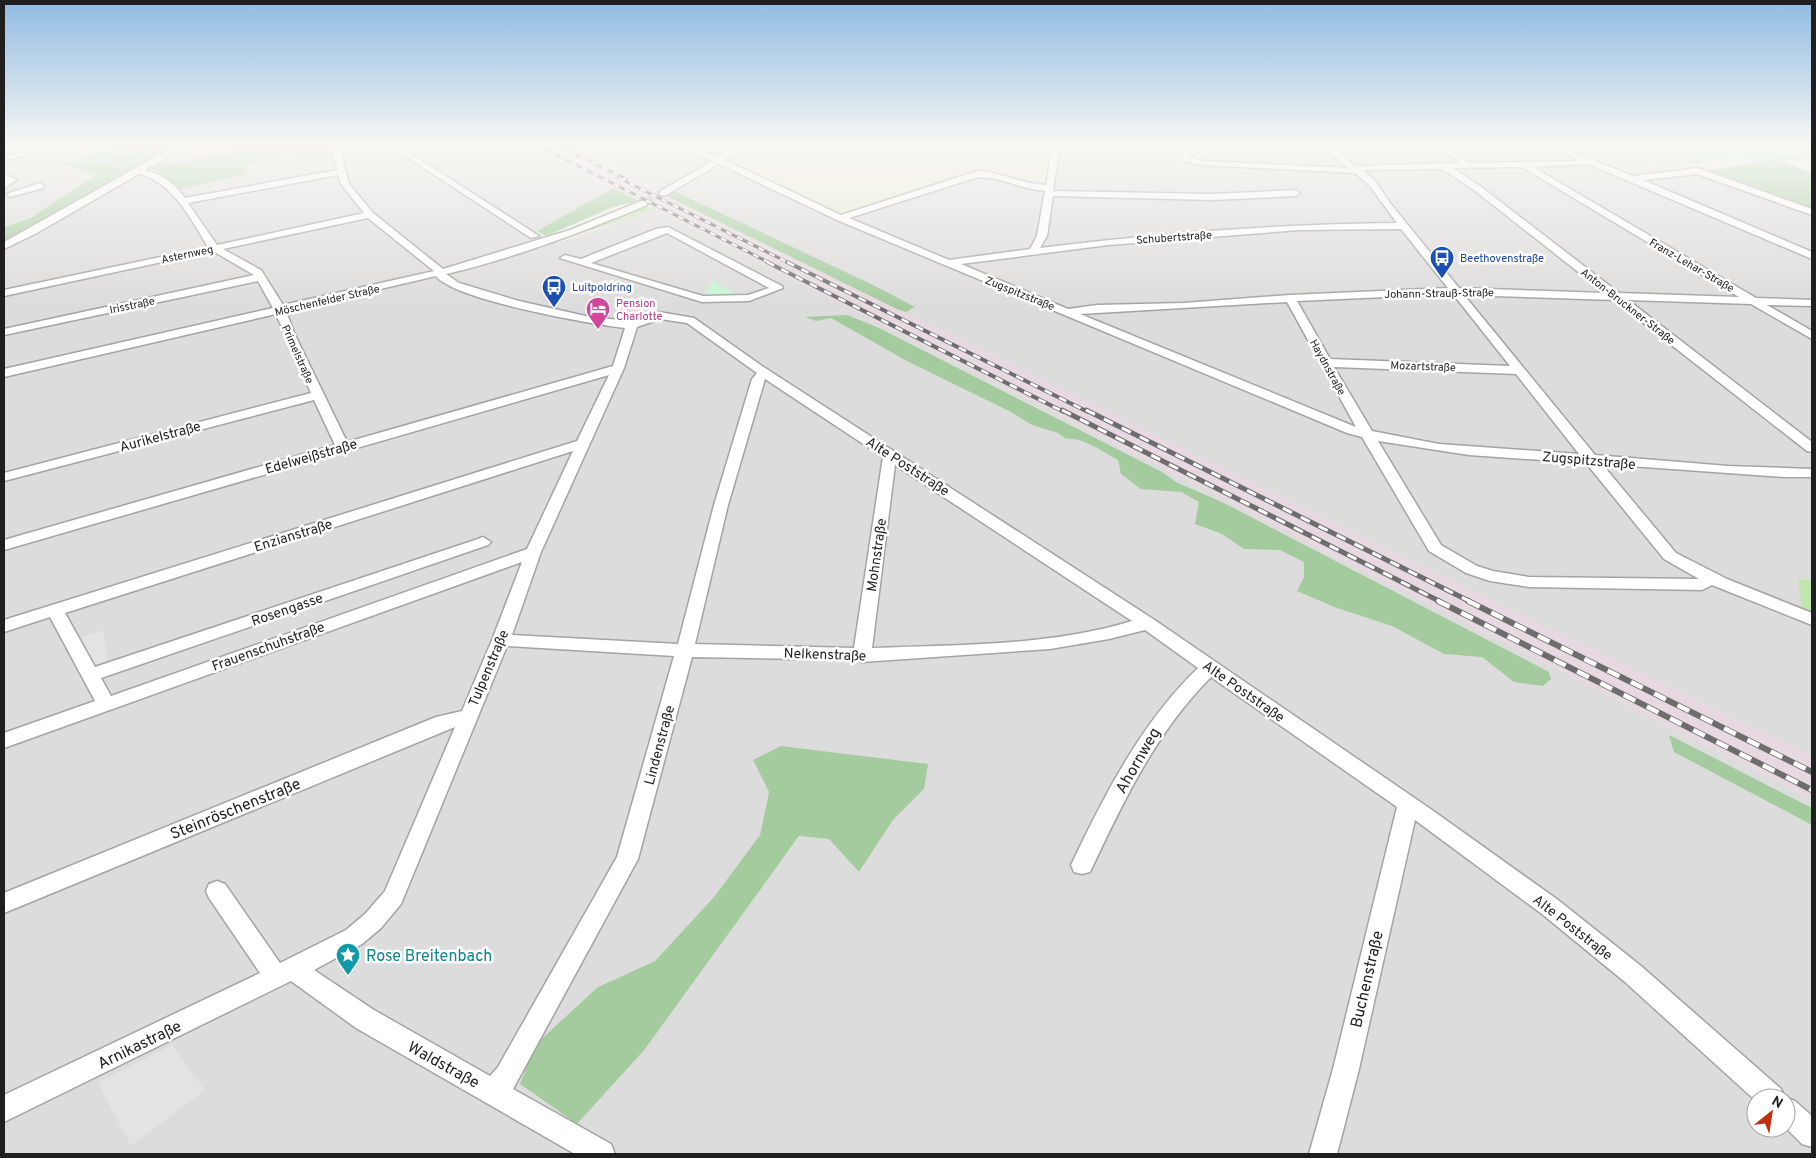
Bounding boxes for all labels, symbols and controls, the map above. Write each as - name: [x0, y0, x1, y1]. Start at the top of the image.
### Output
- street label: Schubertstraße: [1136, 228, 1212, 248]
- street label: Franz-Lehar-Straße: [1646, 236, 1737, 296]
- street label: Asternweg: [160, 243, 215, 267]
- bus stop icon: Beethovenstraße: [1429, 245, 1455, 279]
- place label: Beethovenstraße: [1460, 252, 1544, 266]
- street label: Anton-Bruckner-Straße: [1577, 266, 1677, 348]
- bus stop icon: Luitpoldring: [541, 274, 567, 308]
- street label: Zugspitzstraße: [983, 274, 1056, 314]
- place label: Luitpoldring: [572, 281, 632, 295]
- street label: Möschenfelder Straße: [273, 282, 381, 320]
- street label: Johann-Strauß-Straße: [1384, 286, 1494, 302]
- street label: Irisstraße: [108, 294, 156, 318]
- hotel icon: Pension Charlotte: [585, 296, 611, 330]
- place label: Pension Charlotte: [616, 297, 662, 324]
- street label: Primelstraße: [278, 323, 316, 386]
- street label: Haydnstraße: [1306, 337, 1348, 398]
- street label: Mozartstraße: [1390, 359, 1456, 375]
- street label: Aurikelstraße: [118, 418, 203, 456]
- street label: Alte Poststraße: [862, 434, 952, 501]
- street label: Edelweißstraße: [264, 436, 359, 479]
- street label: Zugspitzstraße: [1541, 449, 1636, 474]
- street label: Enzianstraße: [252, 516, 335, 556]
- street label: Mohnstraße: [864, 517, 891, 593]
- street label: Rosengasse: [249, 590, 326, 631]
- street label: Frauenschuhstraße: [210, 619, 327, 676]
- street label: Tulpenstraße: [466, 628, 513, 710]
- street label: Nelkenstraße: [783, 646, 867, 665]
- street label: Alte Poststraße: [1199, 658, 1287, 727]
- street label: Lindenstraße: [642, 704, 679, 787]
- street label: Ahornweg: [1112, 724, 1166, 798]
- street label: Steinröschenstraße: [168, 775, 304, 845]
- street label: Alte Poststraße: [1529, 892, 1615, 965]
- street label: Buchenstraße: [1347, 929, 1389, 1030]
- place icon: Rose Breitenbach: [335, 942, 361, 976]
- place label: Rose Breitenbach: [366, 947, 492, 967]
- street label: Arnikastraße: [95, 1017, 185, 1075]
- street label: Waldstraße: [404, 1038, 482, 1094]
- north arrow: [1746, 1088, 1796, 1138]
- text: N: [1768, 1093, 1785, 1113]

